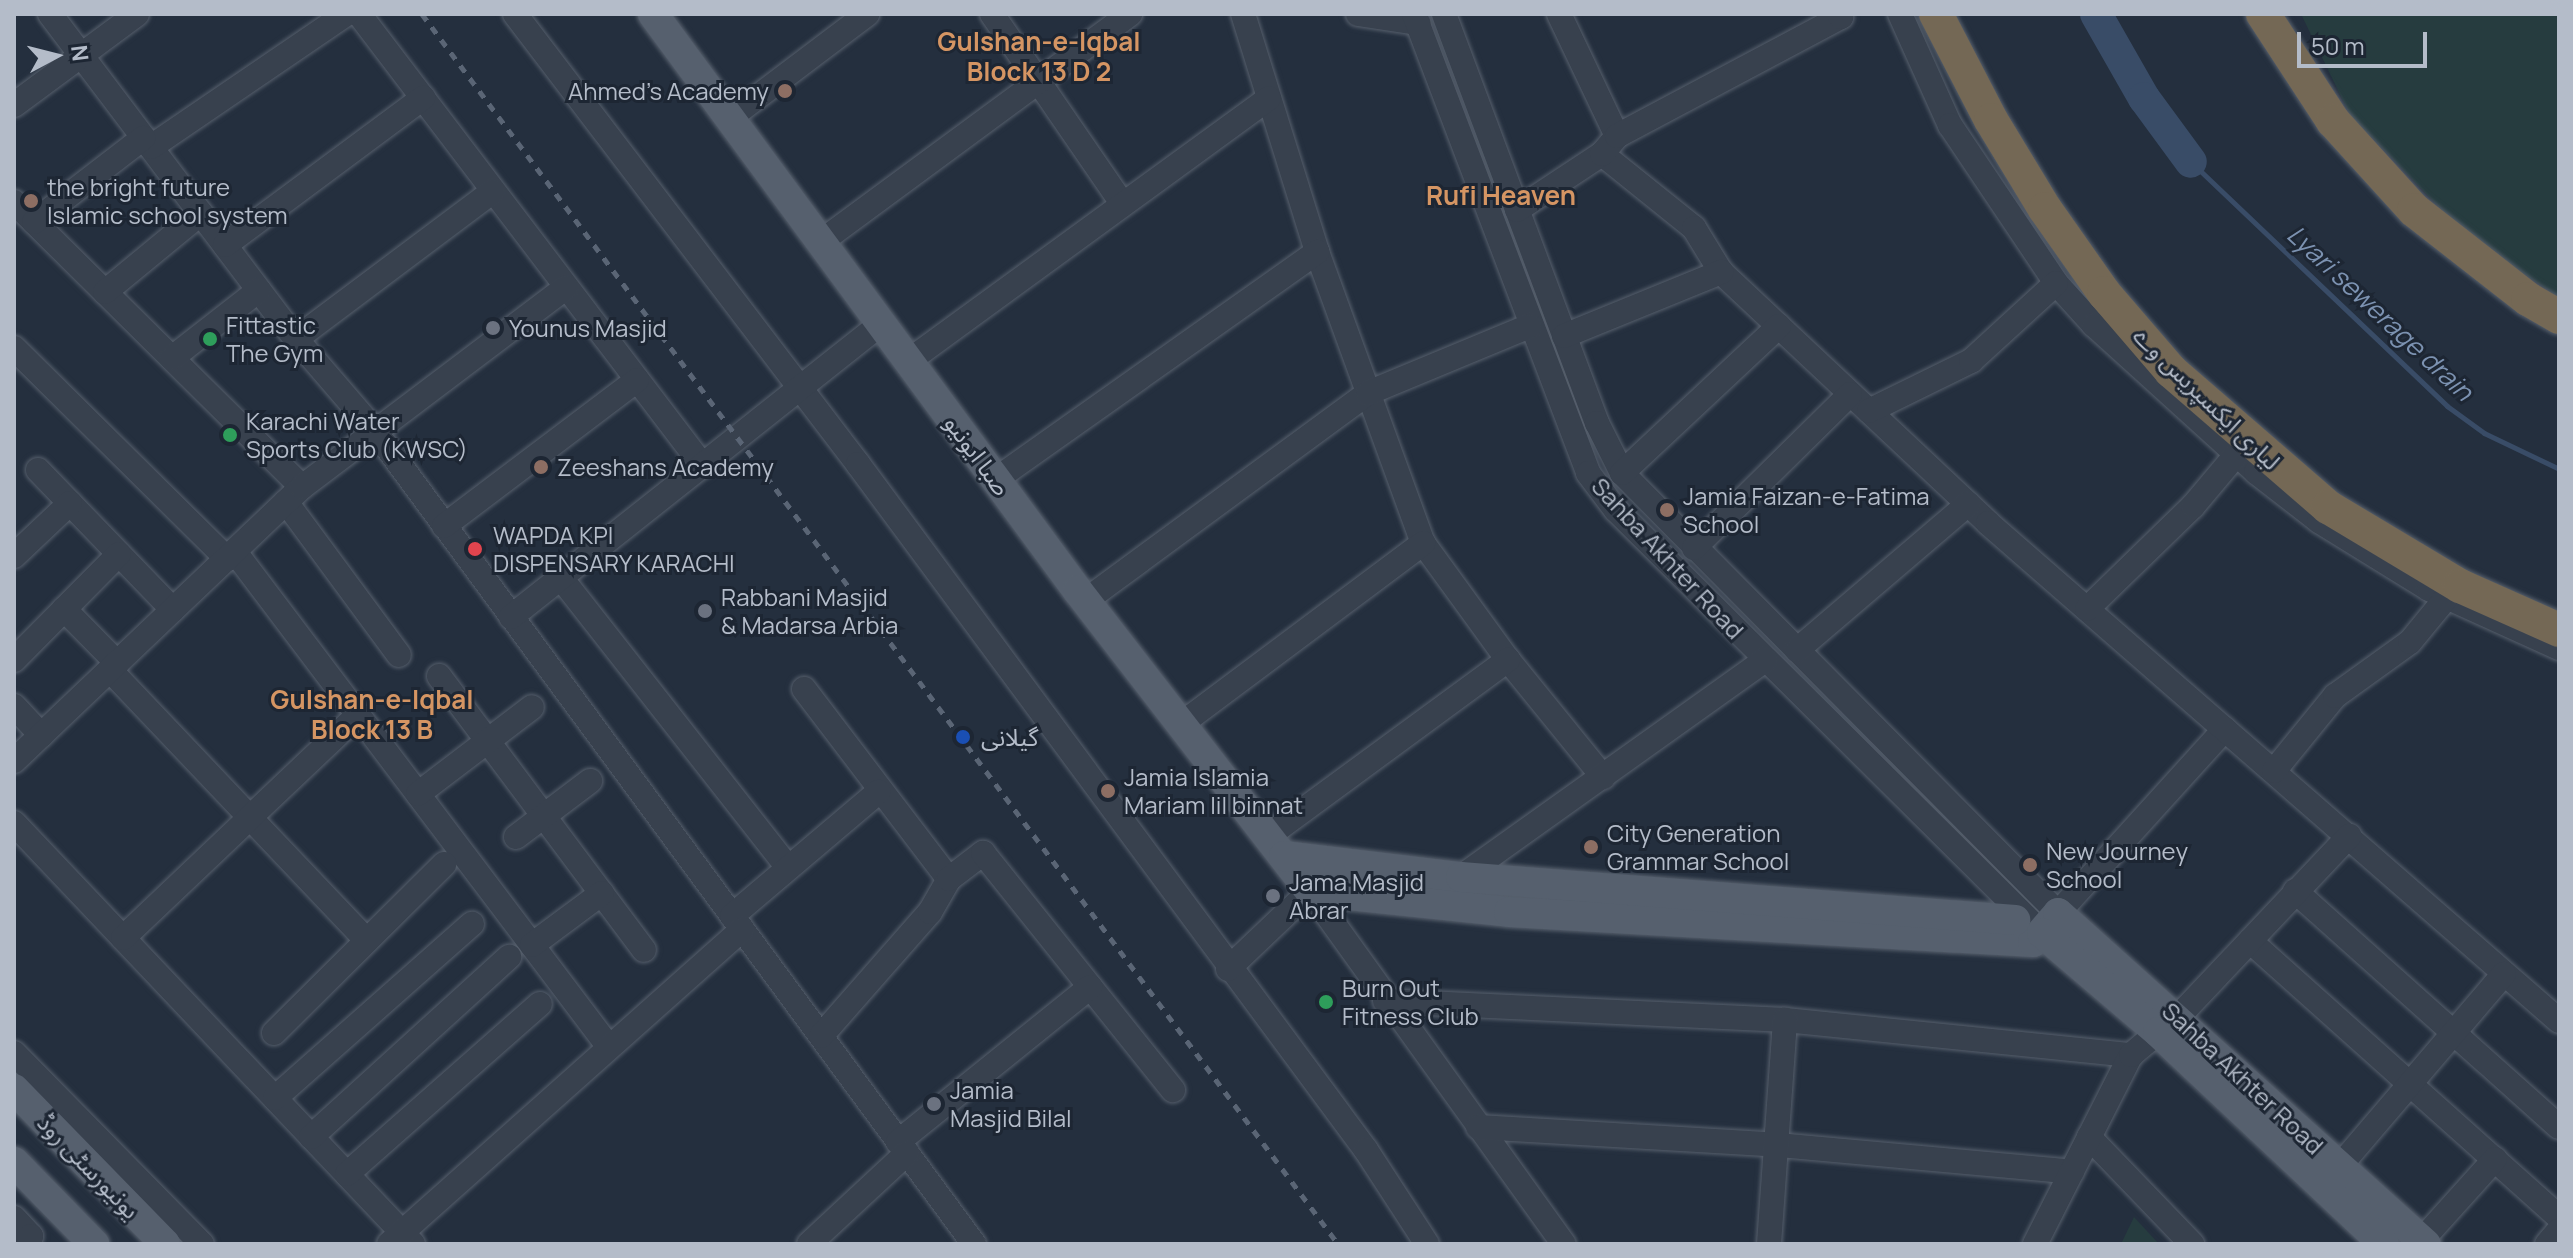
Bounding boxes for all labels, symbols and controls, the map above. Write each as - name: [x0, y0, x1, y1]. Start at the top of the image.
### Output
- north arrow: [16, 16, 96, 96]
- scale bar: [2301, 16, 2431, 66]
- district label: Gulshan-e-Iqbal Block 13 D 2: [937, 26, 1141, 88]
- text: 50 m: [2311, 29, 2365, 62]
- text: N: [64, 43, 96, 63]
- place label: Ahmed's Academy: [568, 77, 769, 105]
- marker: Ahmed's Academy: [776, 82, 794, 100]
- place label: the bright future Islamic school system: [47, 173, 288, 229]
- district label: Rufi Heaven: [1426, 180, 1576, 212]
- marker: the bright future Islamic school system: [22, 192, 40, 210]
- water label: Lyari sewerage drain: [2281, 219, 2479, 407]
- place label: Fittastic The Gym: [226, 311, 323, 367]
- place label: Younus Masjid: [509, 314, 667, 342]
- marker: Younus Masjid: [484, 319, 502, 337]
- street label: لیاری ایکسپریس وے: [2128, 321, 2286, 475]
- marker: Fittastic The Gym: [201, 330, 219, 348]
- place label: Karachi Water Sports Club (KWSC): [246, 407, 468, 463]
- street label: صبا ایونیو: [939, 409, 1017, 501]
- marker: Karachi Water Sports Club (KWSC): [221, 426, 239, 444]
- place label: Zeeshans Academy: [557, 453, 774, 481]
- marker: Zeeshans Academy: [532, 458, 550, 476]
- street label: Sahba Akhter Road: [1586, 472, 1750, 644]
- place label: Jamia Faizan-e-Fatima School: [1683, 482, 1930, 538]
- marker: Jamia Faizan-e-Fatima School: [1658, 501, 1676, 519]
- place label: WAPDA KPI DISPENSARY KARACHI: [493, 521, 736, 577]
- marker: WAPDA KPI DISPENSARY KARACHI: [464, 538, 486, 560]
- place label: Rabbani Masjid & Madarsa Arbia: [721, 583, 898, 639]
- marker: Rabbani Masjid & Madarsa Arbia: [696, 602, 714, 620]
- district label: Gulshan-e-Iqbal Block 13 B: [270, 684, 474, 746]
- place label: گیلانی: [981, 723, 1038, 751]
- marker: گیلانی: [952, 726, 974, 748]
- place label: Jamia Islamia Mariam lil binnat: [1124, 763, 1303, 819]
- marker: Jamia Islamia Mariam lil binnat: [1099, 782, 1117, 800]
- place label: City Generation Grammar School: [1607, 819, 1789, 875]
- place label: New Journey School: [2046, 837, 2188, 893]
- marker: City Generation Grammar School: [1582, 838, 1600, 856]
- marker: New Journey School: [2021, 856, 2039, 874]
- place label: Jama Masjid Abrar: [1289, 868, 1424, 924]
- marker: Jama Masjid Abrar: [1264, 887, 1282, 905]
- place label: Burn Out Fitness Club: [1342, 974, 1479, 1030]
- marker: Burn Out Fitness Club: [1317, 993, 1335, 1011]
- street label: Sahba Akhter Road: [2157, 996, 2329, 1160]
- place label: Jamia Masjid Bilal: [950, 1076, 1072, 1132]
- marker: Jamia Masjid Bilal: [925, 1095, 943, 1113]
- street label: یونیورسٹی روڈ: [32, 1108, 146, 1224]

